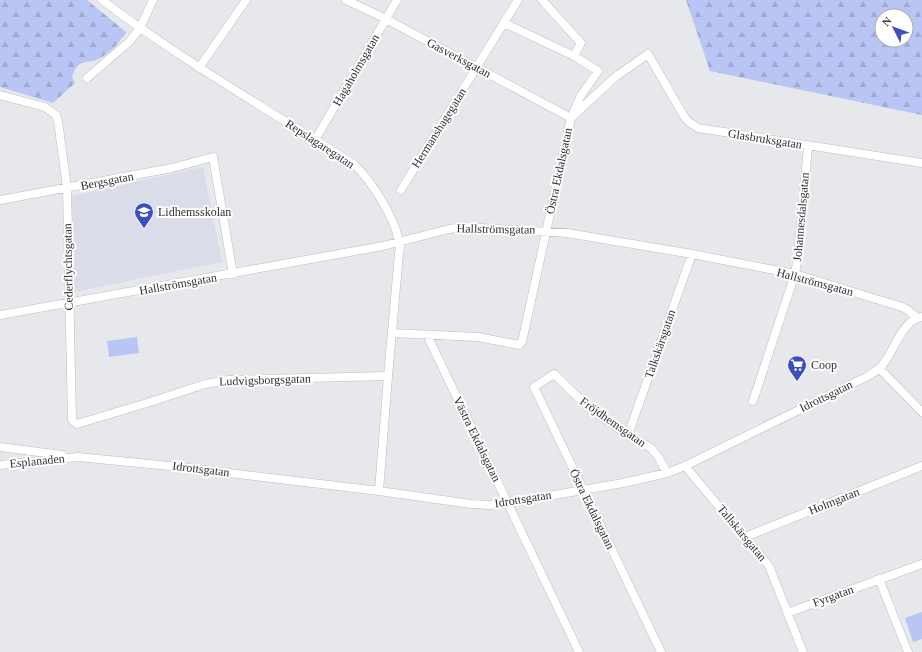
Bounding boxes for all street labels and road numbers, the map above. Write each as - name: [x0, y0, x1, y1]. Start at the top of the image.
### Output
- street label: Hagaholmsgatan: [330, 32, 382, 108]
- street label: Gasverksgatan: [425, 35, 493, 81]
- street label: Hermanshagegatan: [409, 85, 469, 171]
- street label: Repslagaregatan: [283, 117, 357, 171]
- street label: Glasbruksgatan: [727, 126, 803, 152]
- street label: Östra Ekdalsgatan: [543, 127, 575, 215]
- street label: Bergsgatan: [79, 169, 135, 193]
- street label: Johannesdalsgatan: [790, 172, 812, 262]
- street label: Hallströmsgatan: [457, 221, 535, 237]
- street label: Cederflychtsgatan: [60, 223, 76, 311]
- street label: Hallströmsgatan: [775, 265, 855, 299]
- street label: Hallströmsgatan: [138, 270, 218, 298]
- street label: Talkskärsgatan: [642, 308, 678, 380]
- street label: Ludvigsborgsgatan: [219, 371, 311, 389]
- street label: Idrottsgatan: [797, 377, 855, 415]
- street label: Västra Ekdalsgatan: [450, 394, 504, 484]
- street label: Fröjdhemsgatan: [577, 394, 649, 450]
- street label: Esplanaden: [9, 451, 65, 471]
- street label: Idrottsgatan: [172, 459, 230, 479]
- street label: Östra Ekdalsgatan: [566, 467, 618, 551]
- street label: Holmgatan: [807, 485, 861, 517]
- street label: Idrottsgatan: [494, 488, 552, 510]
- street label: Tallskärsgatan: [714, 502, 770, 564]
- street label: Fyrgatan: [811, 582, 855, 610]

